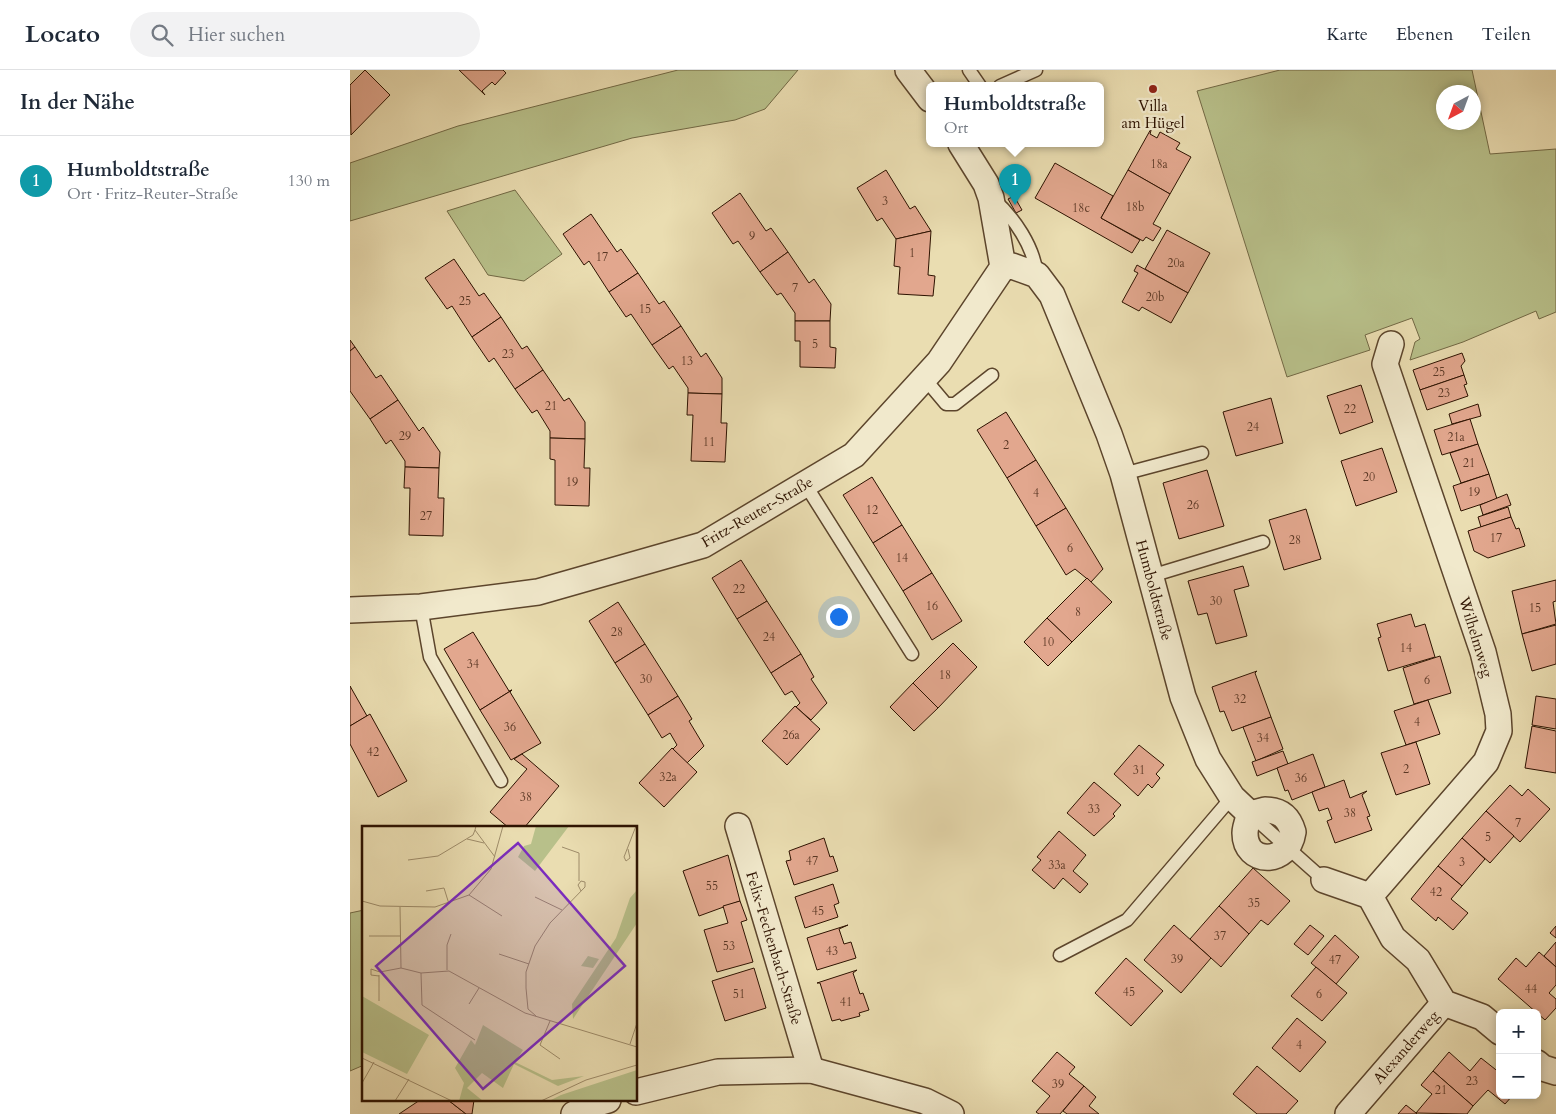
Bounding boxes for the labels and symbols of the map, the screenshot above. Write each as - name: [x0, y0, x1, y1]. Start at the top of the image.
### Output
- marker: Villa am Hügel: [1147, 83, 1159, 95]
- north arrow: [1436, 85, 1481, 130]
- place label: Villa am Hügel: [1122, 96, 1185, 133]
- house number: 18a: [1150, 156, 1169, 172]
- pin: 1: [999, 164, 1031, 205]
- house number: 3: [882, 193, 888, 209]
- house number: 18b: [1126, 199, 1144, 215]
- house number: 18c: [1072, 200, 1090, 216]
- house number: 9: [749, 228, 755, 244]
- house number: 1: [909, 245, 915, 261]
- house number: 17: [596, 249, 608, 265]
- house number: 20a: [1167, 255, 1186, 271]
- house number: 7: [792, 280, 798, 296]
- house number: 20b: [1146, 289, 1164, 305]
- house number: 25: [459, 293, 471, 309]
- house number: 15: [639, 301, 651, 317]
- house number: 5: [812, 336, 818, 352]
- house number: 23: [502, 346, 514, 362]
- house number: 13: [681, 353, 693, 369]
- house number: 25: [1433, 364, 1445, 380]
- house number: 23: [1438, 385, 1450, 401]
- house number: 21: [545, 398, 557, 414]
- house number: 22: [1344, 401, 1356, 417]
- house number: 24: [1247, 419, 1259, 435]
- house number: 29: [399, 428, 411, 444]
- house number: 21a: [1447, 429, 1466, 445]
- house number: 11: [703, 434, 715, 450]
- house number: 2: [1003, 437, 1009, 453]
- house number: 21: [1463, 455, 1475, 471]
- house number: 20: [1363, 469, 1375, 485]
- street label: Fritz-Reuter-Straße: [698, 472, 816, 552]
- house number: 19: [566, 474, 578, 490]
- house number: 19: [1468, 484, 1480, 500]
- house number: 4: [1033, 485, 1039, 501]
- house number: 26: [1187, 497, 1199, 513]
- house number: 12: [866, 502, 878, 518]
- house number: 27: [420, 508, 432, 524]
- house number: 17: [1490, 530, 1502, 546]
- house number: 28: [1289, 532, 1301, 548]
- street label: Humboldtstraße: [1131, 537, 1177, 643]
- house number: 6: [1067, 540, 1073, 556]
- house number: 14: [896, 550, 908, 566]
- house number: 22: [733, 581, 745, 597]
- house number: 30: [1210, 593, 1222, 609]
- street label: Wilhelmweg: [1454, 593, 1498, 680]
- house number: 16: [926, 598, 938, 614]
- house number: 15: [1529, 600, 1541, 616]
- your location: [826, 604, 852, 630]
- house number: 8: [1075, 604, 1081, 620]
- house number: 28: [611, 624, 623, 640]
- house number: 24: [763, 629, 775, 645]
- house number: 10: [1042, 634, 1054, 650]
- house number: 14: [1400, 640, 1412, 656]
- house number: 34: [467, 656, 479, 672]
- house number: 18: [939, 667, 951, 683]
- house number: 30: [640, 671, 652, 687]
- house number: 6: [1424, 672, 1430, 688]
- house number: 32: [1234, 691, 1246, 707]
- house number: 4: [1414, 714, 1420, 730]
- house number: 36: [504, 719, 516, 735]
- house number: 26a: [782, 727, 801, 743]
- house number: 34: [1257, 730, 1269, 746]
- house number: 42: [367, 744, 379, 760]
- house number: 2: [1403, 761, 1409, 777]
- house number: 31: [1133, 762, 1145, 778]
- house number: 32a: [659, 769, 678, 785]
- house number: 36: [1295, 770, 1307, 786]
- house number: 38: [520, 789, 532, 805]
- house number: 33: [1088, 801, 1100, 817]
- house number: 38: [1344, 805, 1356, 821]
- house number: 7: [1515, 815, 1521, 831]
- inset map: [362, 826, 638, 1102]
- house number: 5: [1485, 829, 1491, 845]
- house number: 47: [806, 853, 818, 869]
- house number: 3: [1459, 854, 1465, 870]
- house number: 33a: [1048, 857, 1067, 873]
- street label: Felix-Fechenbach-Straße: [741, 869, 807, 1027]
- house number: 55: [706, 878, 718, 894]
- house number: 42: [1430, 884, 1442, 900]
- house number: 35: [1248, 895, 1260, 911]
- house number: 45: [812, 903, 824, 919]
- house number: 37: [1214, 928, 1226, 944]
- house number: 53: [723, 938, 735, 954]
- house number: 43: [826, 943, 838, 959]
- house number: 39: [1171, 951, 1183, 967]
- house number: 47: [1329, 952, 1341, 968]
- house number: 44: [1525, 981, 1537, 997]
- house number: 45: [1123, 984, 1135, 1000]
- house number: 51: [733, 986, 745, 1002]
- house number: 6: [1316, 986, 1322, 1002]
- house number: 41: [840, 994, 852, 1010]
- street label: Alexanderweg: [1369, 1006, 1444, 1088]
- house number: 4: [1296, 1037, 1302, 1053]
- house number: 23: [1466, 1073, 1478, 1089]
- house number: 39: [1052, 1076, 1064, 1092]
- house number: 21: [1435, 1082, 1447, 1098]

